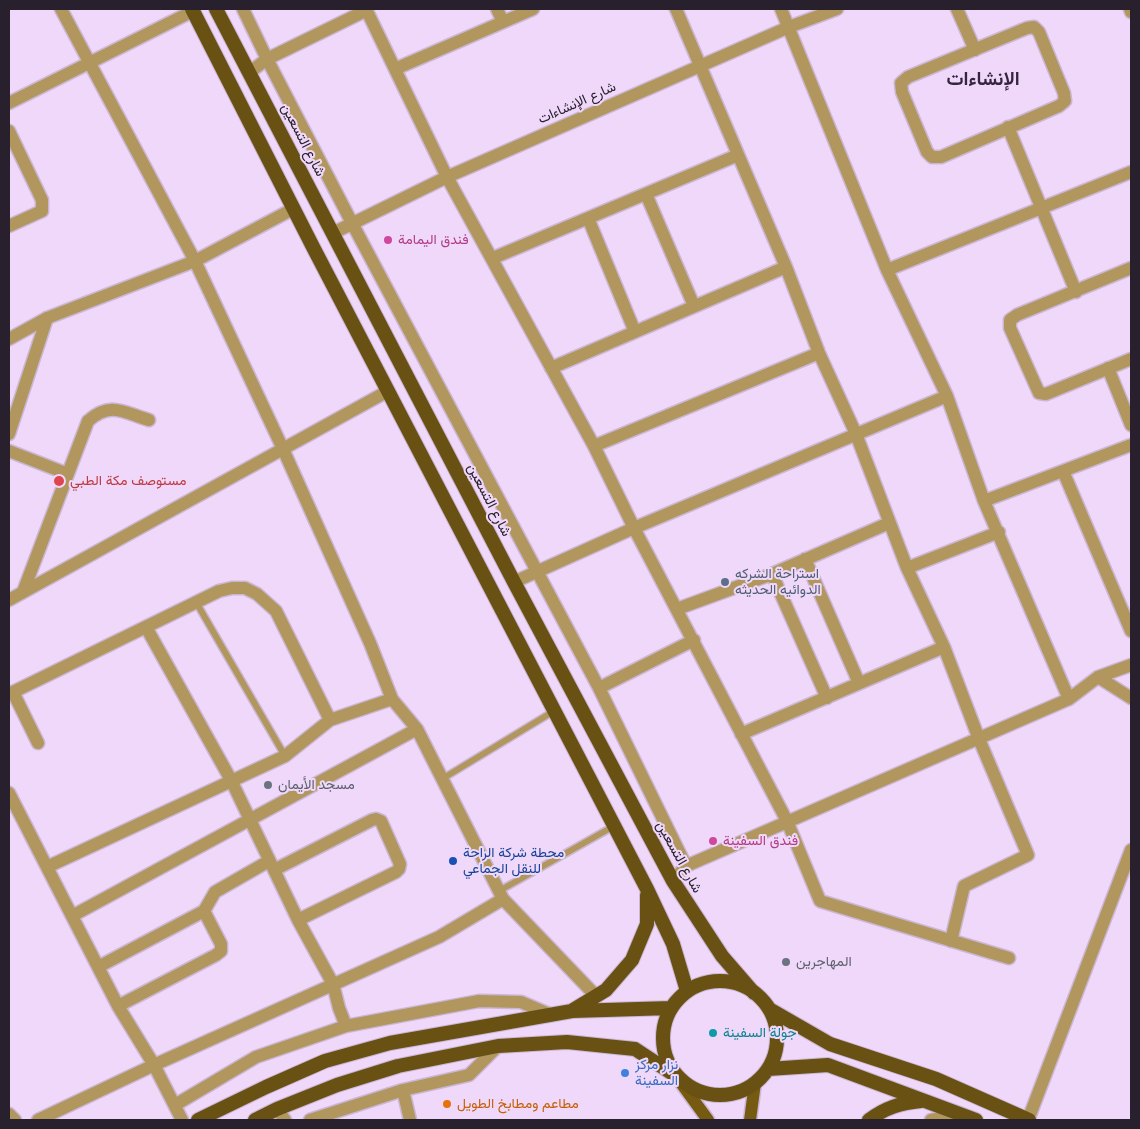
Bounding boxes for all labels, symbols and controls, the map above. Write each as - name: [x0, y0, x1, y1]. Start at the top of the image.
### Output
- district label: الإنشاءات: [946, 68, 1020, 90]
- street label: شارع الإنشاءات: [535, 78, 619, 128]
- street label: شارع التسعين: [277, 101, 329, 179]
- place label: فندق اليمامة: [398, 232, 469, 248]
- marker: فندق اليمامة: [382, 234, 394, 246]
- street label: شارع التسعين: [463, 461, 515, 539]
- place label: مستوصف مكة الطبي: [70, 473, 186, 489]
- marker: مستوصف مكة الطبي: [52, 474, 66, 488]
- place label: استراحة الشركه الدوائيه الحديثه: [735, 566, 821, 598]
- marker: استراحة الشركه الدوائيه الحديثه: [719, 576, 731, 588]
- place label: مسجد الأيمان: [278, 777, 355, 793]
- marker: مسجد الأيمان: [262, 779, 274, 791]
- street label: شارع التسعين: [652, 818, 706, 896]
- place label: فندق السفينة: [723, 833, 798, 849]
- marker: فندق السفينة: [707, 835, 719, 847]
- place label: محطة شركة الراحة للنقل الجماعي: [463, 845, 564, 878]
- marker: محطة شركة الراحة للنقل الجماعي: [447, 855, 459, 867]
- place label: المهاجرين: [796, 954, 852, 970]
- marker: المهاجرين: [780, 956, 792, 968]
- place label: جولة السفينة: [723, 1025, 797, 1041]
- marker: جولة السفينة: [707, 1027, 719, 1039]
- place label: نزار مركز السفينة: [635, 1057, 678, 1090]
- marker: نزار مركز السفينة: [619, 1067, 631, 1079]
- place label: مطاعم ومطابخ الطويل: [457, 1096, 579, 1112]
- marker: مطاعم ومطابخ الطويل: [441, 1098, 453, 1110]

